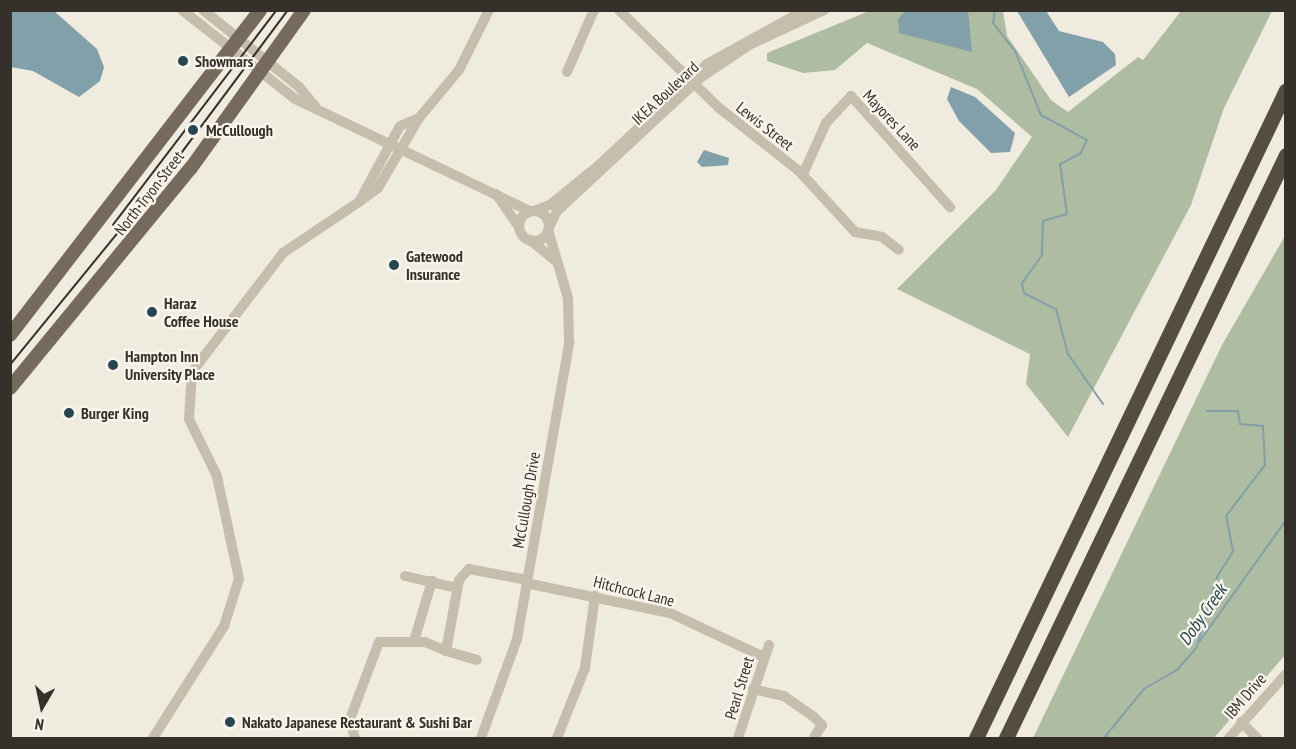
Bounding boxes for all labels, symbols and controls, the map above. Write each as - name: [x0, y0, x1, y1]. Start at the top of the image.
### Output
- place label: Showmars: [195, 51, 253, 71]
- marker: Showmars: [176, 54, 190, 68]
- street label: IKEA Boulevard: [627, 57, 703, 129]
- street label: Mayores Lane: [859, 86, 925, 154]
- street label: Lewis Street: [733, 98, 797, 154]
- place label: McCullough: [206, 120, 273, 140]
- marker: McCullough: [184, 121, 202, 139]
- street label: North Tryon Street: [110, 147, 188, 239]
- place label: Gatewood Insurance: [406, 246, 463, 284]
- marker: Gatewood Insurance: [387, 258, 401, 272]
- place label: Haraz Coffee House: [164, 293, 239, 331]
- marker: Haraz Coffee House: [145, 305, 159, 319]
- place label: Hampton Inn University Place: [125, 346, 215, 384]
- marker: Hampton Inn University Place: [106, 358, 120, 372]
- place label: Burger King: [81, 403, 149, 423]
- marker: Burger King: [62, 406, 76, 420]
- street label: McCullough Drive: [508, 450, 544, 550]
- street label: Hitchcock Lane: [591, 572, 677, 610]
- water label: Doby Creek: [1174, 580, 1232, 650]
- street label: Pearl Street: [720, 654, 758, 722]
- street label: IBM Drive: [1220, 669, 1270, 723]
- north arrow: [12, 677, 72, 737]
- place label: Nakato Japanese Restaurant & Sushi Bar: [242, 712, 472, 732]
- text: N: [33, 714, 45, 735]
- marker: Nakato Japanese Restaurant & Sushi Bar: [223, 715, 237, 729]

